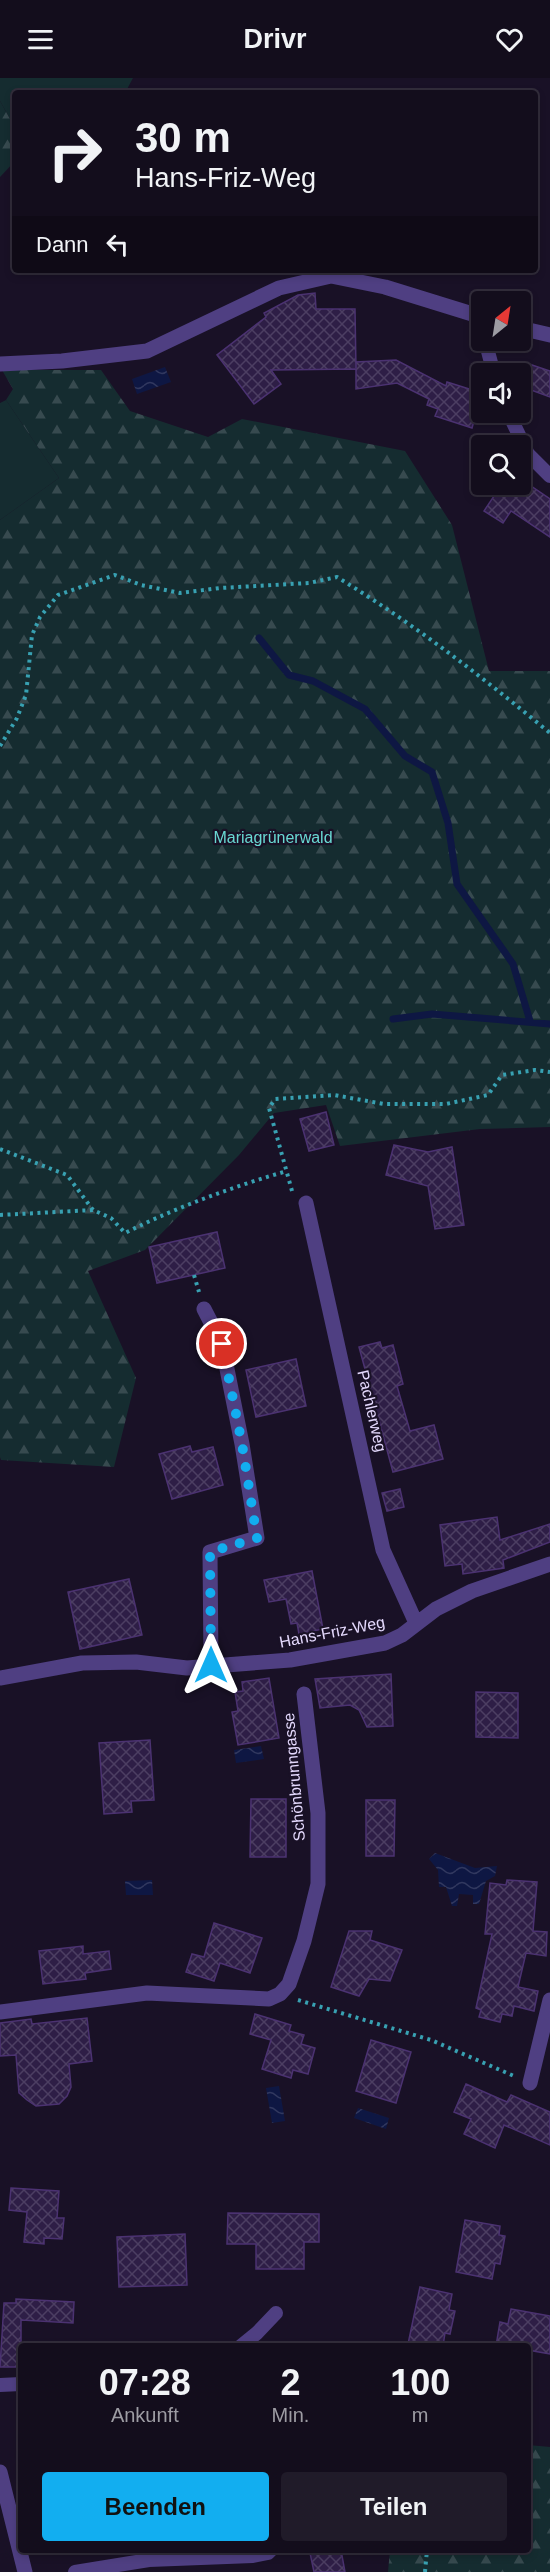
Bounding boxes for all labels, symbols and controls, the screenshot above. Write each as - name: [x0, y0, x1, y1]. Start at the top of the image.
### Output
- icon: menu: [24, 23, 57, 56]
- icon: heart: [493, 23, 526, 56]
- text: Drivr: [243, 24, 307, 54]
- icon: right: [36, 114, 114, 192]
- text: 30 m: [135, 114, 231, 161]
- text: Hans-Friz-Weg: [135, 163, 316, 193]
- icon: left: [101, 228, 134, 261]
- text: Dann: [36, 232, 89, 257]
- north arrow: [471, 291, 531, 351]
- map controls: [471, 291, 531, 495]
- button: sound: [471, 363, 531, 423]
- button: search: [471, 435, 531, 495]
- park label: Mariagrünerwald: [213, 829, 333, 846]
- pin: [196, 1318, 247, 1369]
- icon: arrive: [205, 1327, 238, 1360]
- street label: Pachlerweg: [354, 1368, 390, 1454]
- street label: Hans-Friz-Weg: [278, 1613, 386, 1651]
- position arrow: [179, 1633, 243, 1697]
- street label: Schönbrunngasse: [280, 1712, 308, 1842]
- text: 07:28: [99, 2362, 191, 2403]
- text: 2: [280, 2362, 300, 2403]
- text: 100: [390, 2362, 450, 2403]
- text: Ankunft: [111, 2404, 179, 2426]
- text: Min.: [272, 2404, 309, 2426]
- text: m: [412, 2404, 429, 2426]
- button: Beenden: [42, 2472, 269, 2541]
- button: Teilen: [281, 2472, 507, 2541]

